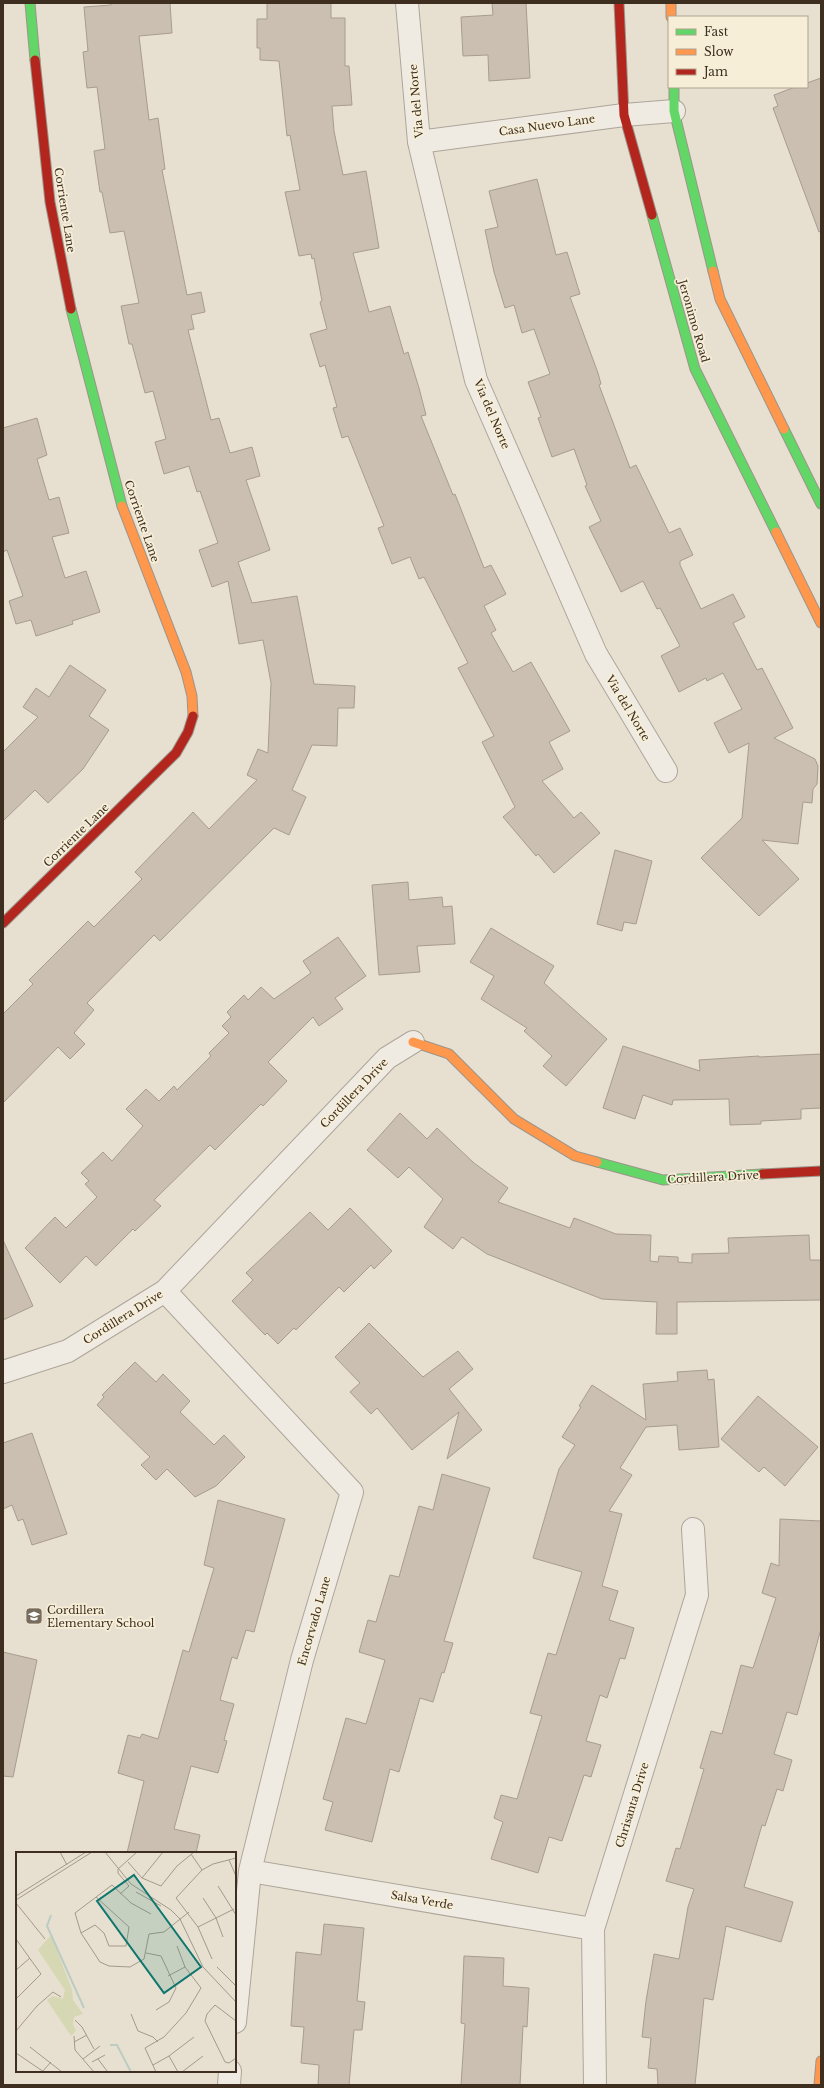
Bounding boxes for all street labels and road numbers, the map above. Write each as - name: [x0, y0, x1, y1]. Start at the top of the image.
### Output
- street label: Via del Norte: [406, 63, 426, 140]
- street label: Casa Nuevo Lane: [498, 111, 596, 139]
- street label: Corriente Lane: [51, 167, 79, 253]
- street label: Jeronimo Road: [675, 276, 713, 365]
- street label: Via del Norte: [471, 376, 513, 451]
- street label: Corriente Lane: [121, 478, 163, 564]
- street label: Via del Norte: [602, 672, 653, 743]
- street label: Corriente Lane: [40, 800, 112, 870]
- street label: Cordillera Drive: [317, 1055, 391, 1131]
- street label: Cordillera Drive: [667, 1168, 759, 1186]
- street label: Cordillera Drive: [80, 1287, 166, 1347]
- street label: Encorvado Lane: [295, 1575, 333, 1667]
- street label: Chrisanta Drive: [612, 1761, 652, 1849]
- street label: Salsa Verde: [390, 1888, 454, 1912]

